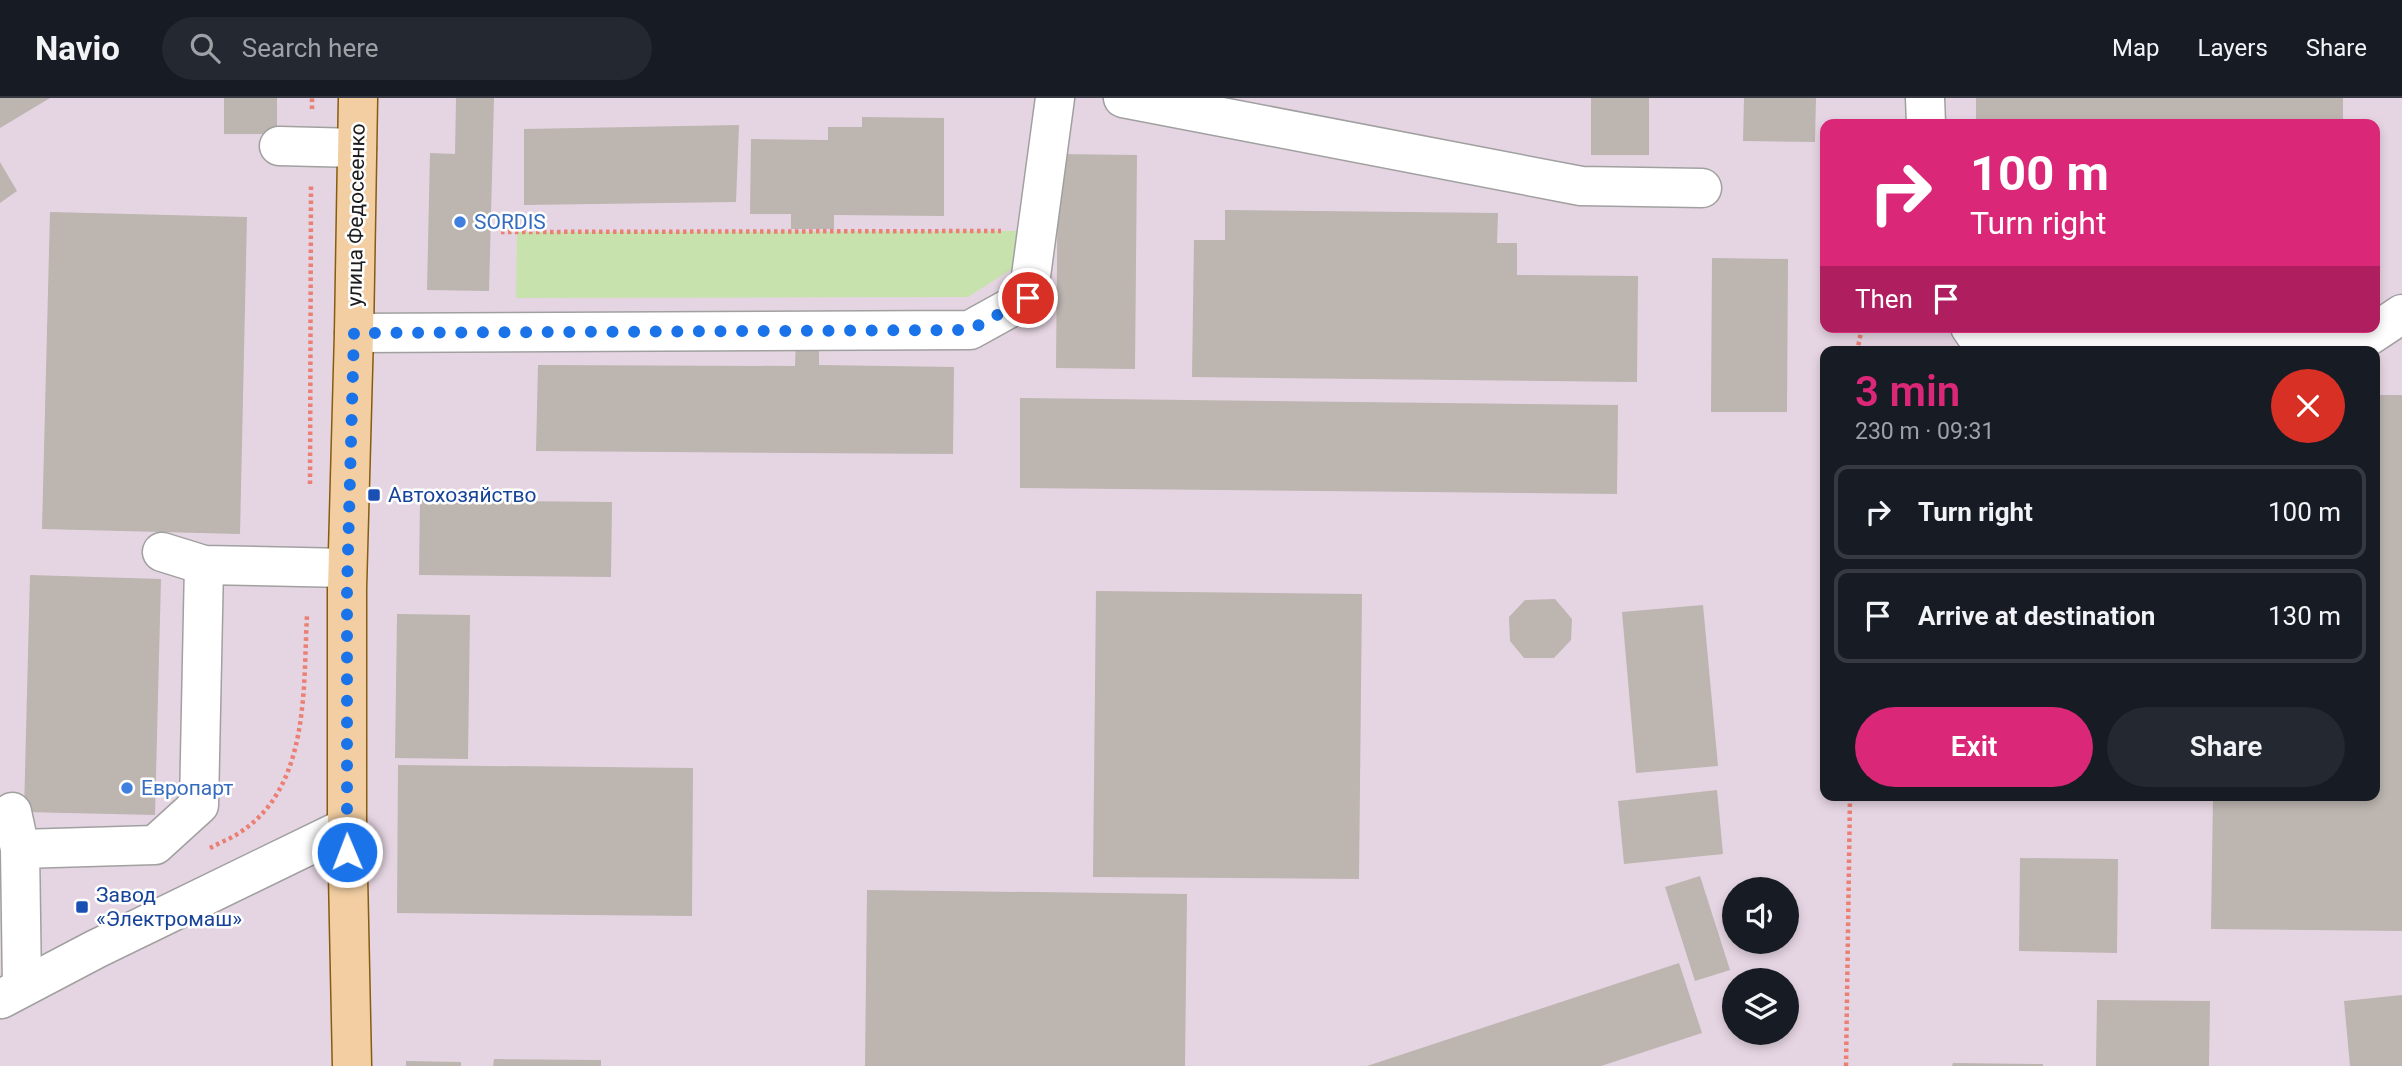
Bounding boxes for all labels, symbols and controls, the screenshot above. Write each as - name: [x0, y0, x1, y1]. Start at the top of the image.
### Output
- search box: [162, 17, 652, 80]
- text: Navio: [35, 29, 120, 68]
- icon: search: [186, 29, 224, 67]
- text: Search here: [242, 33, 379, 63]
- text: Map: [2112, 34, 2160, 62]
- text: Layers: [2198, 34, 2268, 62]
- text: Share: [2306, 34, 2367, 62]
- street label: улица Федосеенко: [342, 123, 370, 307]
- text: 100 m: [1970, 145, 2109, 202]
- icon: right: [1855, 147, 1946, 238]
- text: Turn right: [1970, 204, 2106, 242]
- place label: SORDIS: [474, 210, 546, 234]
- marker: SORDIS: [452, 214, 468, 230]
- pin: [998, 268, 1058, 328]
- icon: arrive: [1009, 279, 1047, 317]
- icon: arrive: [1927, 280, 1965, 318]
- text: Then: [1855, 284, 1913, 314]
- text: 3 min: [1855, 367, 1960, 416]
- button: close: [2271, 369, 2345, 443]
- text: 230 m · 09:31: [1855, 418, 1994, 445]
- place label: Автохозяйство: [388, 483, 537, 507]
- marker: Автохозяйство: [366, 487, 382, 503]
- icon: right: [1859, 493, 1897, 531]
- text: Turn right: [1918, 497, 2033, 527]
- text: 100 m: [2268, 497, 2341, 527]
- icon: arrive: [1859, 597, 1897, 635]
- text: Arrive at destination: [1918, 601, 2155, 631]
- text: 130 m: [2268, 601, 2341, 631]
- button: Exit: [1855, 707, 2093, 787]
- button: Share: [2107, 707, 2345, 787]
- place label: Европарт: [141, 776, 233, 800]
- marker: Европарт: [119, 780, 135, 796]
- position arrow: [310, 815, 384, 889]
- map controls: [1722, 877, 1799, 1045]
- button: sound: [1722, 877, 1799, 954]
- place label: Завод «Электромаш»: [96, 883, 242, 931]
- marker: Завод «Электромаш»: [74, 899, 90, 915]
- button: layers: [1722, 968, 1799, 1045]

